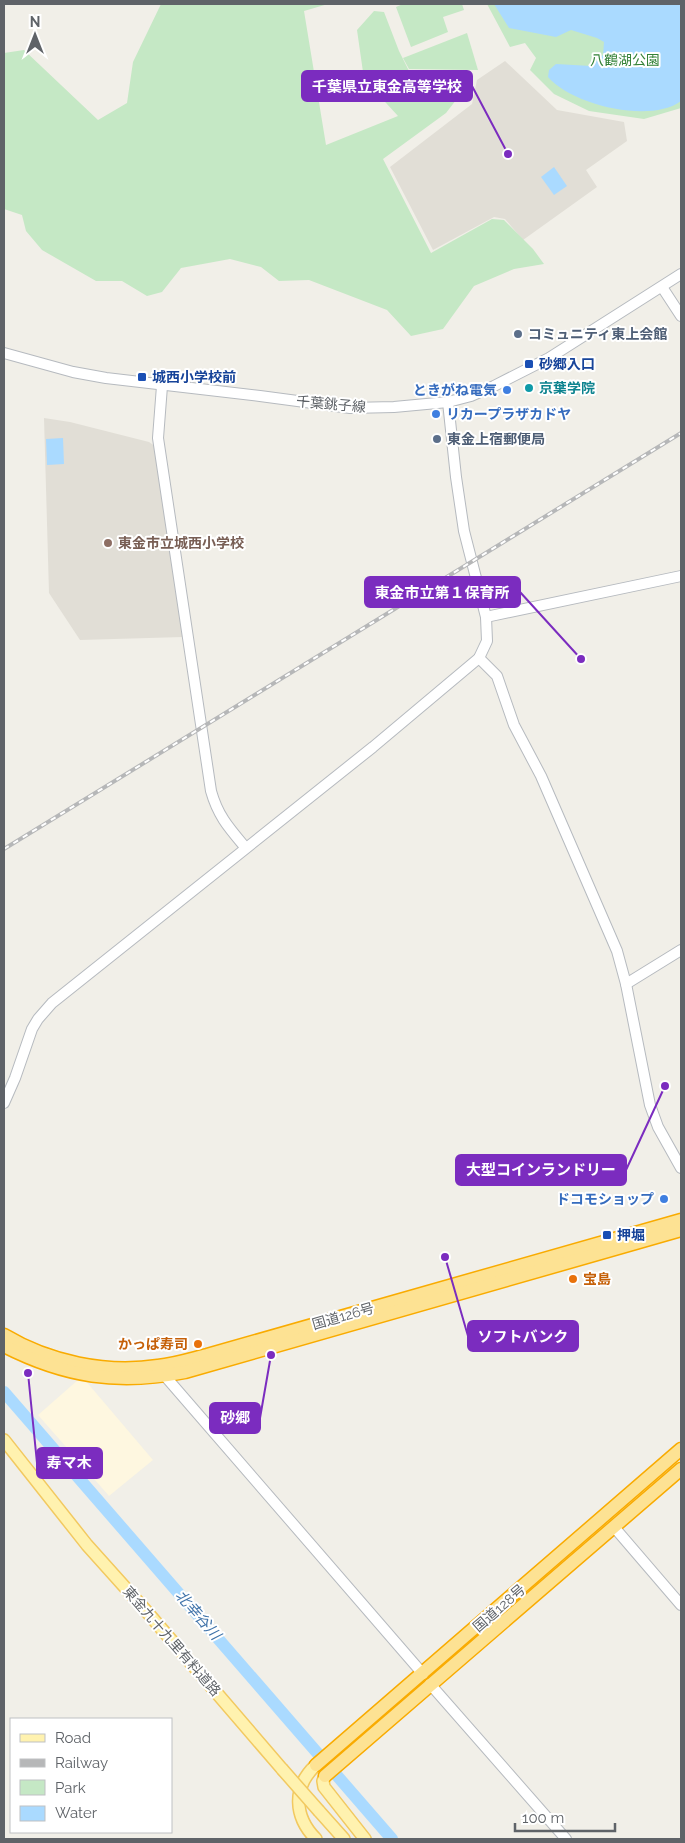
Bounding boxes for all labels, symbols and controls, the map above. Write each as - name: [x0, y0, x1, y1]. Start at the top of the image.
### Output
- north arrow: [10, 10, 60, 60]
- text: N: [30, 14, 40, 30]
- park label: 八鶴湖公園: [590, 52, 660, 68]
- callout: 千葉県立東金高等学校: [302, 71, 472, 101]
- text: 千葉県立東金高等学校: [312, 78, 462, 96]
- place label: コミュニティ東上会館: [528, 326, 667, 342]
- marker: コミュニティ東上会館: [512, 328, 524, 340]
- place label: 砂郷入口: [539, 356, 595, 372]
- marker: 砂郷入口: [523, 358, 535, 370]
- place label: 城西小学校前: [152, 369, 236, 385]
- marker: 城西小学校前: [136, 371, 148, 383]
- place label: 京葉学院: [539, 380, 595, 396]
- place label: ときがね電気: [413, 382, 497, 398]
- marker: 京葉学院: [523, 382, 535, 394]
- marker: ときがね電気: [501, 384, 513, 396]
- street label: 千葉銚子線: [295, 393, 367, 415]
- place label: リカープラザカドヤ: [446, 406, 571, 422]
- marker: リカープラザカドヤ: [430, 408, 442, 420]
- place label: 東金上宿郵便局: [447, 431, 545, 447]
- marker: 東金上宿郵便局: [431, 433, 443, 445]
- place label: 東金市立城西小学校: [118, 535, 244, 551]
- marker: 東金市立城西小学校: [102, 537, 114, 549]
- callout: 東金市立第１保育所: [365, 577, 520, 607]
- text: 東金市立第１保育所: [374, 584, 510, 602]
- callout: 大型コインランドリー: [456, 1155, 626, 1185]
- text: 大型コインランドリー: [466, 1161, 616, 1179]
- place label: ドコモショップ: [556, 1191, 654, 1207]
- marker: ドコモショップ: [658, 1193, 670, 1205]
- place label: 押堀: [617, 1227, 645, 1243]
- marker: 押堀: [601, 1229, 613, 1241]
- place label: 宝島: [583, 1271, 611, 1287]
- marker: 宝島: [567, 1273, 579, 1285]
- street label: 国道126号: [310, 1300, 376, 1332]
- callout: ソフトバンク: [468, 1321, 578, 1351]
- text: ソフトバンク: [478, 1328, 568, 1346]
- place label: かっぱ寿司: [118, 1336, 188, 1352]
- marker: かっぱ寿司: [192, 1338, 204, 1350]
- callout: 砂郷: [210, 1403, 260, 1433]
- text: 砂郷: [220, 1409, 250, 1427]
- callout: 寿マ木: [37, 1448, 102, 1478]
- text: 寿マ木: [46, 1454, 92, 1472]
- street label: 国道128号: [470, 1581, 528, 1635]
- street label: 東金九十九里有料道路: [120, 1583, 224, 1699]
- water label: 北幸谷川: [172, 1586, 226, 1645]
- legend: [10, 1718, 172, 1833]
- text: Road: [55, 1729, 91, 1747]
- text: Railway: [55, 1754, 108, 1772]
- text: Park: [55, 1779, 86, 1797]
- scale bar: [515, 1800, 615, 1832]
- text: Water: [55, 1804, 98, 1822]
- text: 100 m: [522, 1809, 564, 1827]

